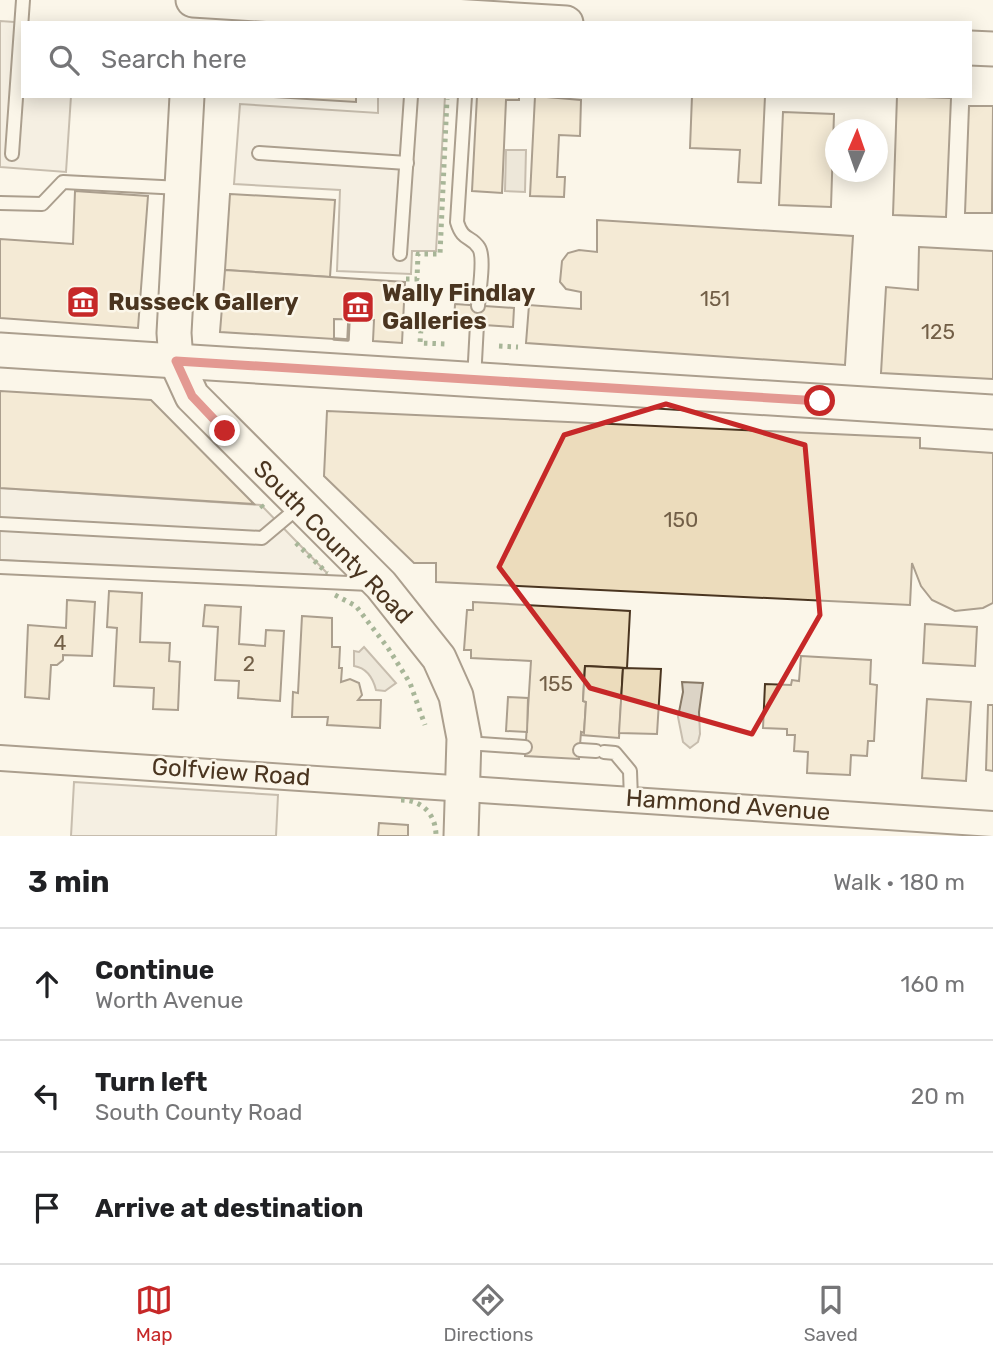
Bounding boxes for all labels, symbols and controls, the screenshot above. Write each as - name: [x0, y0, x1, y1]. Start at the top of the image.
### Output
- search box: [21, 21, 972, 98]
- icon: search: [45, 41, 83, 79]
- text: Search here: [101, 44, 247, 75]
- north arrow: [825, 119, 888, 182]
- place label: Wally Findlay Galleries: [382, 279, 535, 335]
- museum icon: Russeck Gallery: [64, 283, 102, 321]
- house number: 151: [700, 286, 730, 311]
- place label: Russeck Gallery: [108, 288, 299, 316]
- museum icon: Wally Findlay Galleries: [339, 288, 377, 326]
- house number: 125: [921, 319, 955, 344]
- route start: [804, 385, 835, 416]
- route end: [209, 415, 240, 446]
- street label: South County Road: [248, 454, 418, 630]
- house number: 150: [664, 507, 698, 532]
- house number: 4: [53, 630, 67, 655]
- house number: 2: [243, 651, 255, 676]
- house number: 155: [539, 671, 573, 696]
- street label: Golfview Road: [151, 752, 311, 792]
- street label: Hammond Avenue: [625, 784, 831, 826]
- text: 3 min: [28, 864, 110, 900]
- text: Walk · 180 m: [833, 868, 965, 896]
- text: Continue: [95, 955, 214, 986]
- icon: ahead: [28, 965, 66, 1003]
- text: 160 m: [901, 970, 965, 998]
- text: Worth Avenue: [95, 986, 243, 1014]
- text: Turn left: [95, 1067, 207, 1098]
- icon: left: [28, 1077, 66, 1115]
- text: 20 m: [911, 1082, 965, 1110]
- text: South County Road: [95, 1098, 302, 1126]
- icon: arrive: [28, 1189, 66, 1227]
- text: Arrive at destination: [95, 1193, 363, 1224]
- tab: Map: [135, 1281, 173, 1346]
- tab: Directions: [443, 1281, 533, 1346]
- tab: Saved: [804, 1281, 858, 1346]

